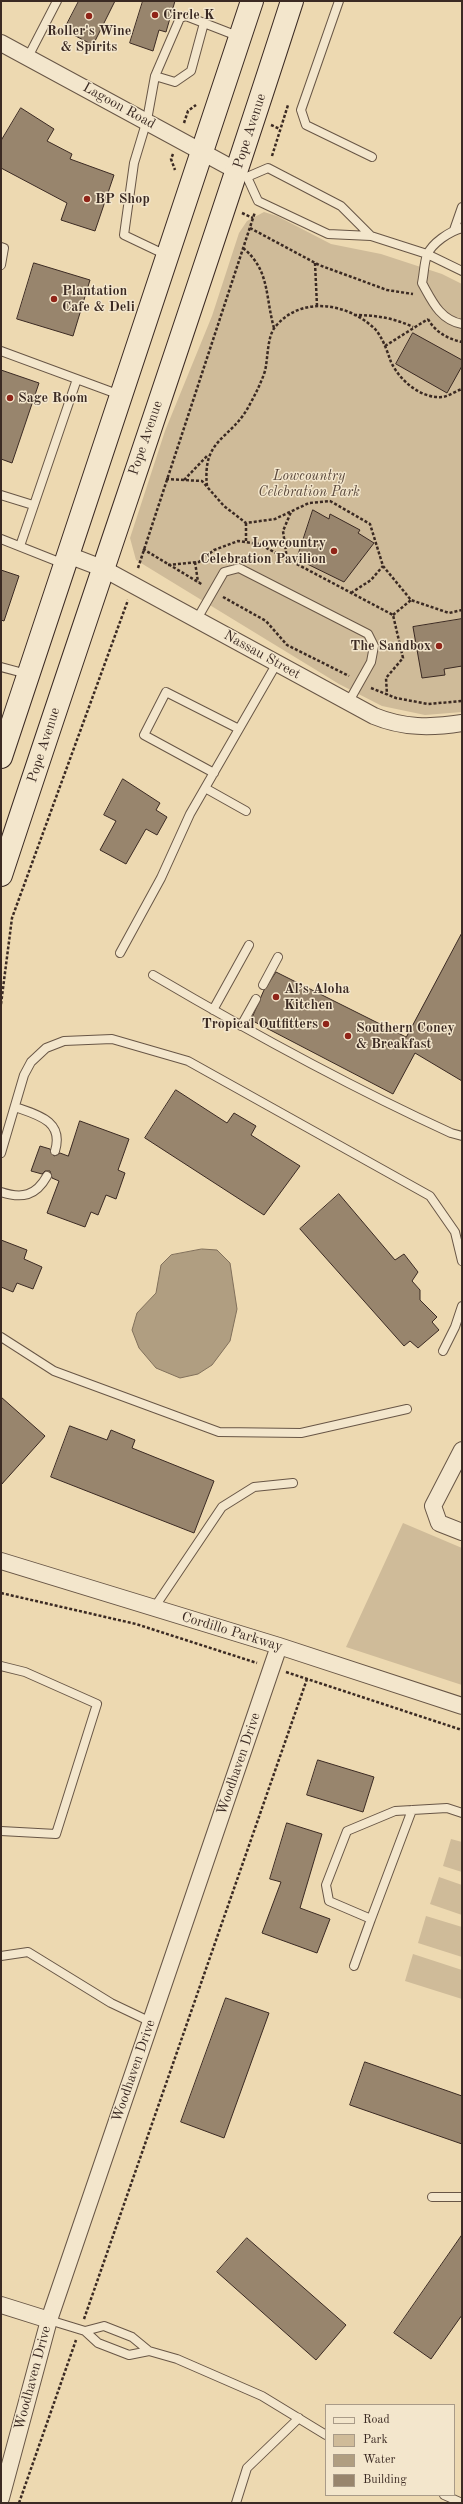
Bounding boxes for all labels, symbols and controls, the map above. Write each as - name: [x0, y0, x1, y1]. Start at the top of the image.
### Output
- place label: Circle K: [163, 7, 215, 23]
- marker: Circle K: [150, 10, 160, 20]
- marker: Roller's Wine & Spirits: [84, 11, 94, 21]
- place label: Roller's Wine & Spirits: [47, 23, 131, 56]
- street label: Lagoon Road: [80, 79, 158, 133]
- street label: Pope Avenue: [230, 91, 270, 171]
- place label: BP Shop: [95, 191, 150, 207]
- marker: BP Shop: [82, 194, 92, 204]
- place label: Plantation Cafe & Deli: [62, 283, 135, 316]
- marker: Plantation Cafe & Deli: [49, 294, 59, 304]
- place label: Sage Room: [18, 390, 88, 406]
- marker: Sage Room: [5, 393, 15, 403]
- street label: Pope Avenue: [125, 398, 167, 478]
- park label: Lowcountry Celebration Park: [258, 468, 360, 500]
- place label: Lowcountry Celebration Pavilion: [200, 535, 326, 568]
- marker: Lowcountry Celebration Pavilion: [329, 546, 339, 556]
- street label: Nassau Street: [221, 627, 303, 683]
- place label: The Sandbox: [350, 638, 431, 654]
- marker: The Sandbox: [434, 641, 444, 651]
- street label: Pope Avenue: [24, 705, 64, 785]
- place label: Al’s Aloha Kitchen: [284, 981, 350, 1014]
- marker: Al’s Aloha Kitchen: [271, 992, 281, 1002]
- place label: Tropical Outfitters: [202, 1016, 318, 1032]
- marker: Tropical Outfitters: [321, 1019, 331, 1029]
- place label: Southern Coney & Breakfast: [356, 1020, 455, 1052]
- marker: Southern Coney & Breakfast: [343, 1031, 353, 1041]
- street label: Cordillo Parkway: [179, 1609, 285, 1655]
- street label: Woodhaven Drive: [214, 1711, 264, 1817]
- street label: Woodhaven Drive: [109, 2018, 159, 2124]
- street label: Woodhaven Drive: [11, 2324, 55, 2432]
- legend: [325, 2404, 455, 2496]
- text: Road: [363, 2414, 390, 2426]
- text: Park: [363, 2434, 388, 2446]
- text: Water: [363, 2454, 395, 2466]
- text: Building: [363, 2474, 407, 2486]

